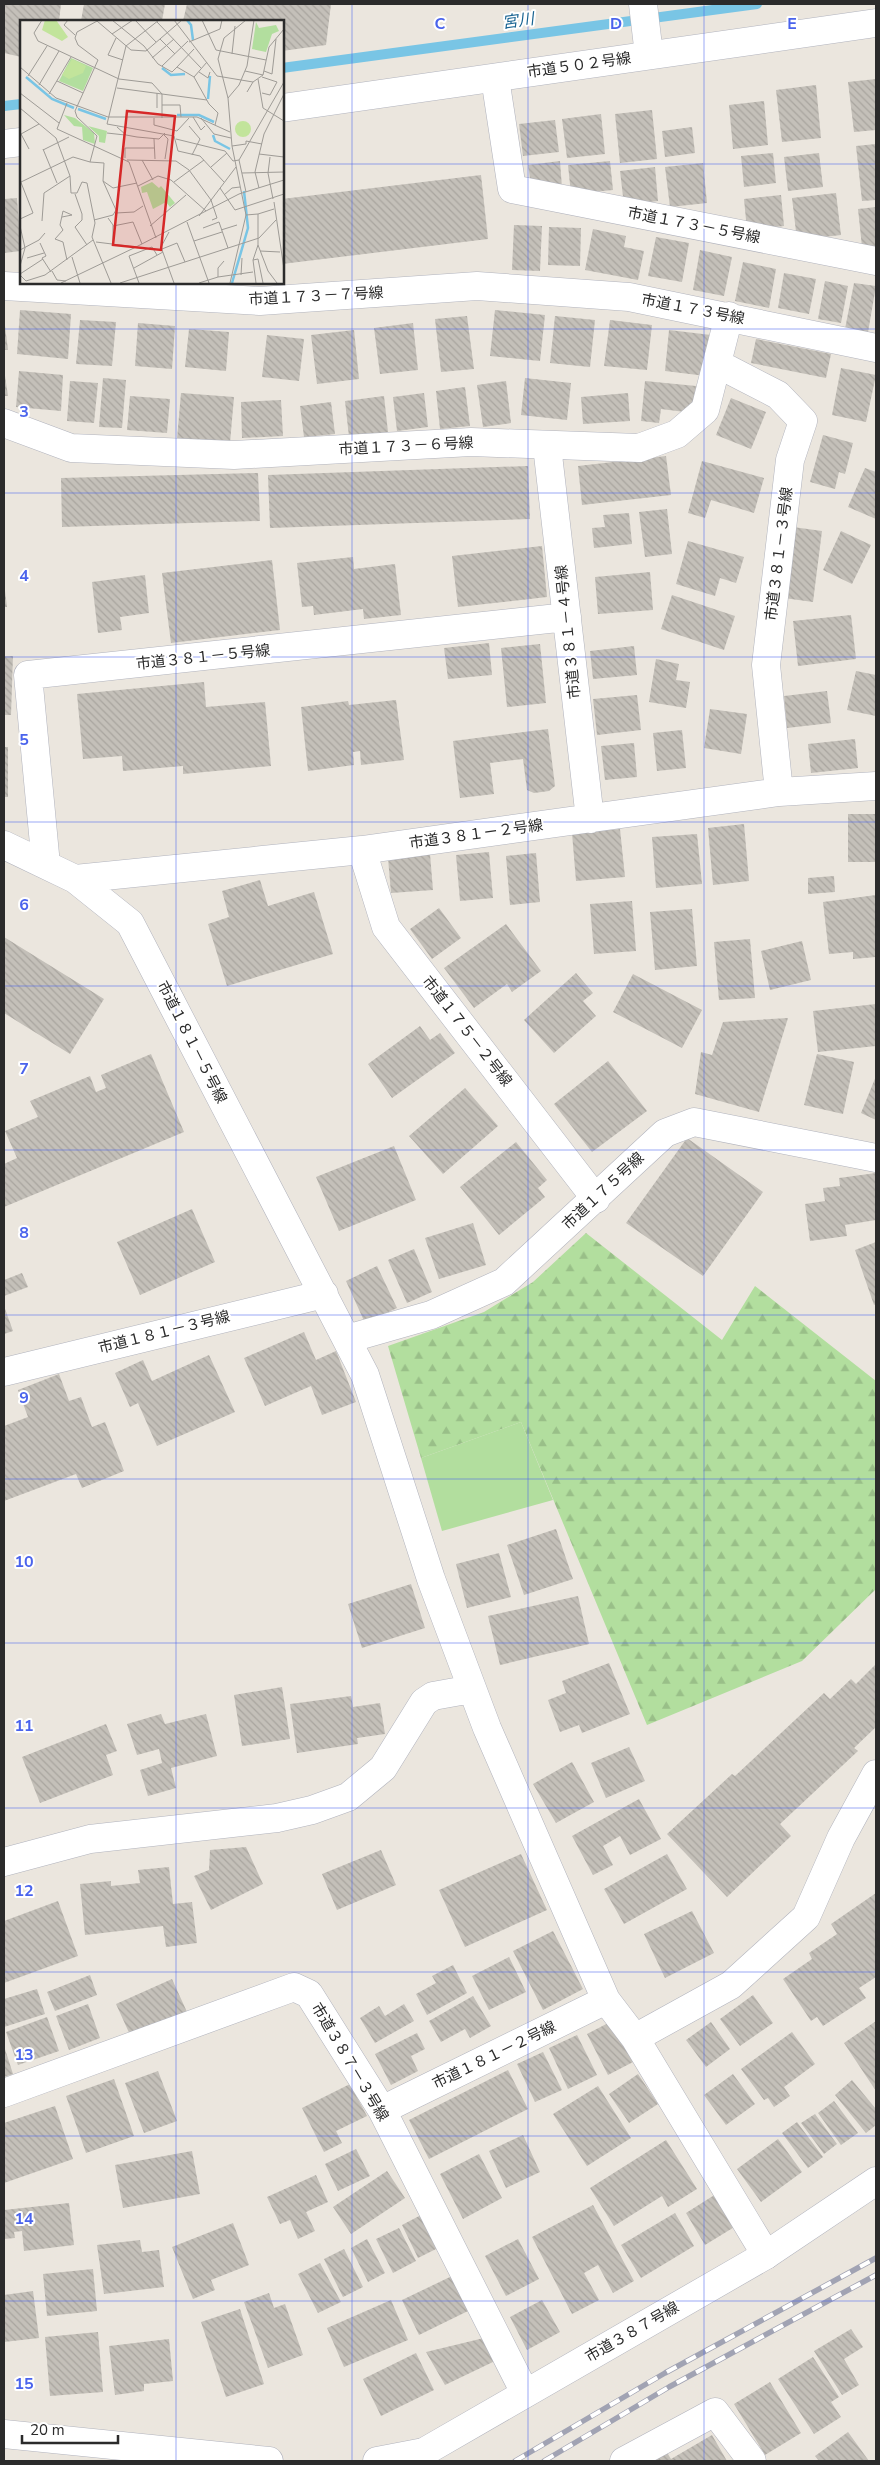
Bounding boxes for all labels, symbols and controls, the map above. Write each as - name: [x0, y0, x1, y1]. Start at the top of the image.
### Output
- water label: 宮川: [501, 8, 537, 34]
- text: C: [435, 13, 446, 35]
- text: D: [610, 13, 622, 35]
- text: E: [787, 13, 797, 35]
- inset map: [20, 20, 284, 284]
- street label: 市道５０２号線: [526, 48, 632, 82]
- street label: 市道１７３－５号線: [626, 202, 762, 248]
- street label: 市道１７３－７号線: [248, 282, 384, 310]
- street label: 市道１７３号線: [640, 289, 746, 329]
- text: 3: [19, 401, 29, 423]
- street label: 市道１７３－６号線: [338, 432, 474, 460]
- street label: 市道３８１－３号線: [761, 486, 797, 622]
- street label: 市道３８１－４号線: [551, 564, 585, 700]
- text: 4: [19, 565, 29, 587]
- street label: 市道３８１－５号線: [135, 640, 271, 674]
- text: 5: [19, 729, 29, 751]
- street label: 市道３８１－２号線: [408, 815, 544, 853]
- text: 6: [19, 894, 29, 916]
- street label: 市道１７５－２号線: [418, 972, 516, 1090]
- street label: 市道１８１－５号線: [152, 977, 232, 1107]
- text: 7: [19, 1058, 29, 1080]
- street label: 市道１７５号線: [558, 1148, 648, 1234]
- text: 8: [19, 1222, 29, 1244]
- street label: 市道１８１－３号線: [96, 1306, 232, 1358]
- text: 9: [19, 1387, 29, 1409]
- text: 10: [14, 1551, 34, 1573]
- text: 11: [14, 1715, 34, 1737]
- text: 12: [14, 1880, 34, 1902]
- street label: 市道３８７－３号線: [307, 1999, 393, 2125]
- street label: 市道１８１－２号線: [429, 2016, 559, 2094]
- text: 13: [14, 2044, 34, 2066]
- text: 14: [14, 2208, 34, 2230]
- street label: 市道３８７号線: [582, 2297, 682, 2367]
- text: 15: [14, 2373, 34, 2395]
- scale bar: [22, 2412, 119, 2444]
- text: 20 m: [30, 2420, 65, 2440]

